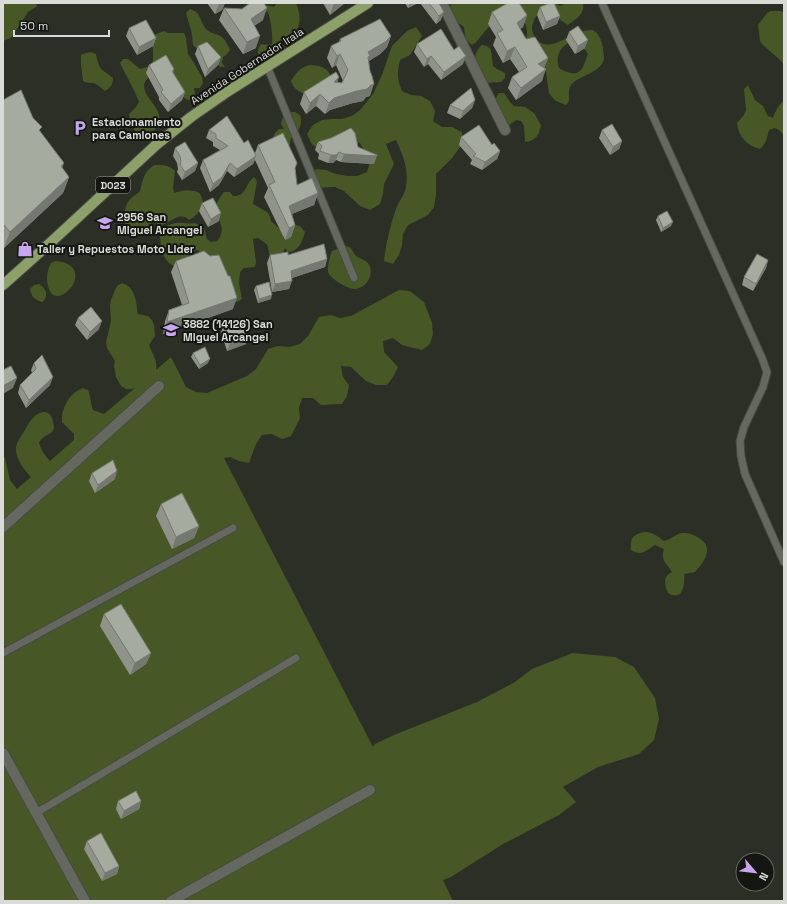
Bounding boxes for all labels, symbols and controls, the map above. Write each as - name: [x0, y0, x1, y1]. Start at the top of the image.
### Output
- scale bar: [14, 12, 109, 38]
- text: 50 m: [20, 18, 48, 34]
- street label: Avenida Gobernador Irala: [188, 24, 307, 108]
- place label: Estacionamiento para Camiones: [92, 115, 181, 142]
- parking icon: Estacionamiento para Camiones: [71, 119, 89, 137]
- road number: D023: [96, 177, 130, 193]
- place label: 2956 San Miguel Arcangel: [117, 210, 202, 237]
- school or university icon: 2956 San Miguel Arcangel: [96, 214, 114, 232]
- shop icon: Taller y Repuestos Moto Lider: [16, 240, 34, 258]
- place label: Taller y Repuestos Moto Lider: [37, 242, 195, 256]
- place label: 3882 (14126) San Miguel Arcangel: [183, 317, 273, 344]
- school or university icon: 3882 (14126) San Miguel Arcangel: [162, 321, 180, 339]
- north arrow: [735, 852, 775, 892]
- text: N: [756, 870, 772, 883]

